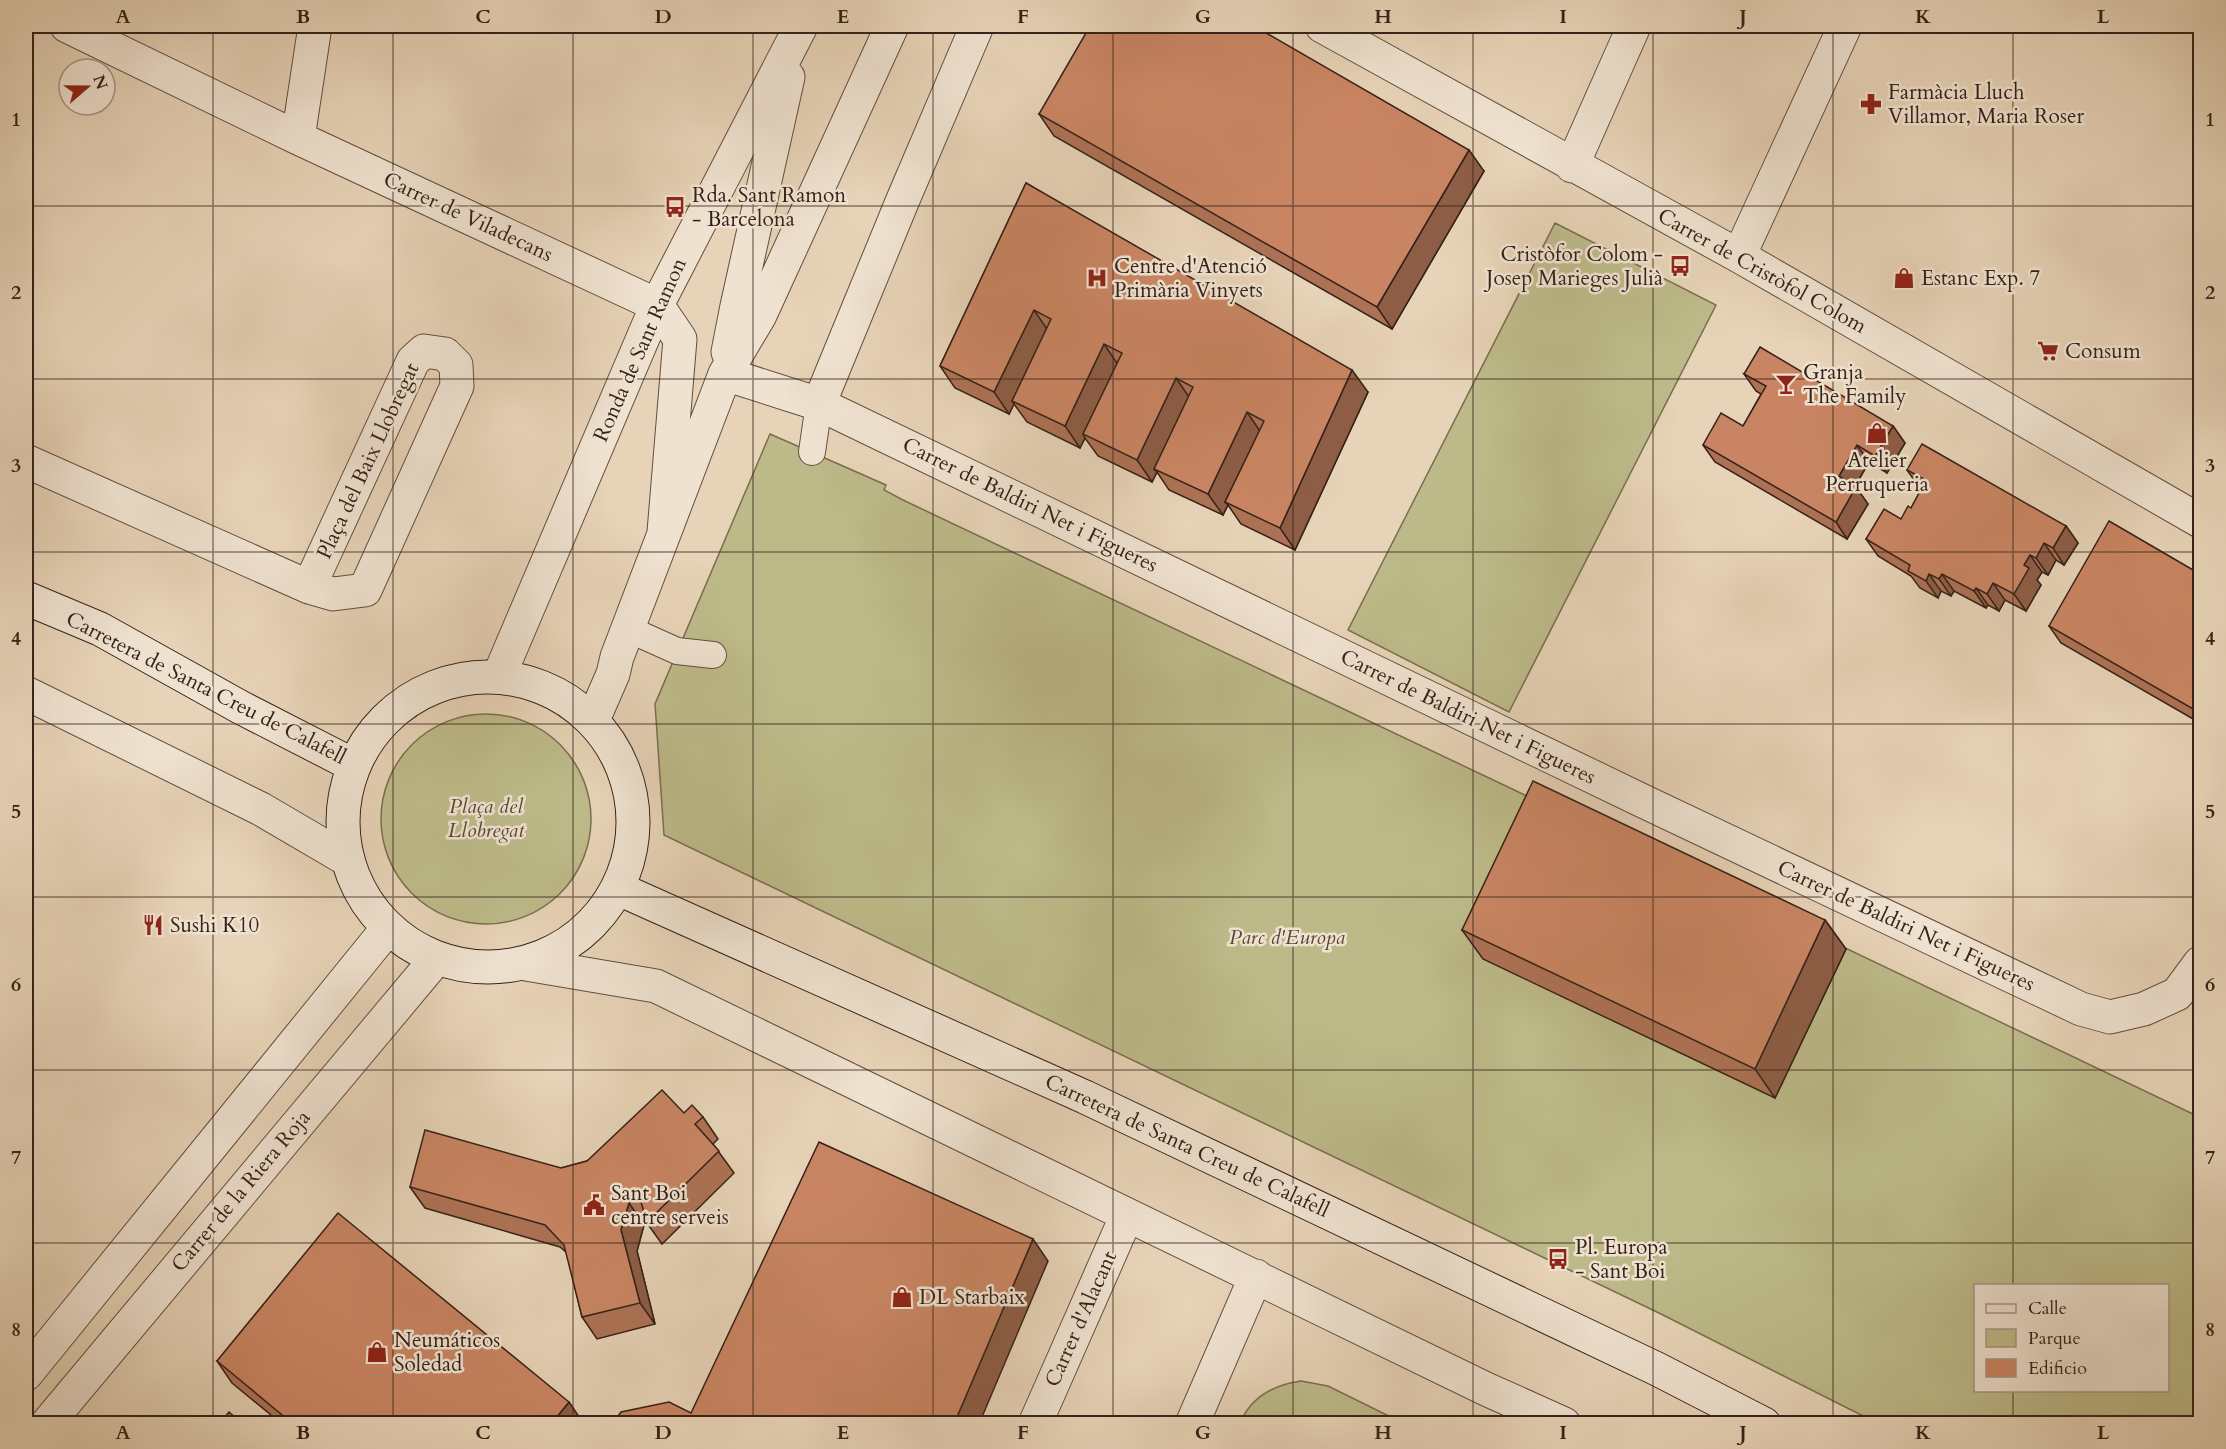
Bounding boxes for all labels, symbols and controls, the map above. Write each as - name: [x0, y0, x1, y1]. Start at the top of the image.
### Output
- text: A: [115, 3, 131, 30]
- text: B: [296, 3, 310, 30]
- text: C: [475, 3, 491, 30]
- text: D: [654, 3, 672, 30]
- text: E: [837, 3, 849, 30]
- text: F: [1017, 3, 1029, 30]
- text: G: [1195, 3, 1211, 30]
- text: H: [1374, 3, 1392, 30]
- text: I: [1559, 3, 1567, 30]
- text: J: [1736, 3, 1747, 30]
- text: K: [1915, 3, 1932, 30]
- text: L: [2097, 3, 2110, 30]
- north arrow: [57, 57, 117, 117]
- text: N: [87, 72, 113, 93]
- place label: Farmàcia Lluch Villamor, Maria Roser: [1888, 78, 2084, 131]
- pharmacy icon: Farmàcia Lluch Villamor, Maria Roser: [1859, 92, 1883, 116]
- text: 1: [11, 106, 21, 133]
- text: 1: [2205, 106, 2215, 133]
- street label: Carrer de Viladecans: [379, 165, 557, 269]
- place label: Rda. Sant Ramon - Barcelona: [692, 181, 846, 234]
- bus stop icon: Rda. Sant Ramon - Barcelona: [663, 195, 687, 219]
- street label: Carrer de Cristòfol Colom: [1652, 201, 1872, 341]
- place label: Cristòfor Colom - Josep Marieges Julià: [1483, 240, 1663, 293]
- place label: Centre d'Atenció Primària Vinyets: [1114, 252, 1267, 305]
- street label: Ronda de Sant Ramon: [586, 253, 694, 447]
- bus stop icon: Cristòfor Colom - Josep Marieges Julià: [1668, 254, 1692, 278]
- place label: Estanc Exp. 7: [1921, 264, 2040, 293]
- hospital icon: Centre d'Atenció Primària Vinyets: [1085, 266, 1109, 290]
- shop icon: Estanc Exp. 7: [1892, 266, 1916, 290]
- text: 2: [11, 279, 21, 306]
- text: 2: [2205, 279, 2215, 306]
- place label: Consum: [2065, 337, 2141, 366]
- supermarket icon: Consum: [2036, 339, 2060, 363]
- street label: Plaça del Baix Llobregat: [310, 358, 426, 564]
- place label: Granja The Family: [1803, 358, 1906, 411]
- bar icon: Granja The Family: [1774, 372, 1798, 396]
- shop icon: Atelier Perruqueria: [1865, 421, 1889, 445]
- street label: Carrer de Baldiri Net i Figueres: [897, 430, 1163, 580]
- place label: Atelier Perruqueria: [1825, 446, 1929, 499]
- text: 3: [11, 452, 21, 479]
- text: 3: [2205, 452, 2215, 479]
- street label: Carretera de Santa Creu de Calafell: [61, 605, 351, 771]
- text: 4: [11, 625, 21, 652]
- text: 4: [2205, 625, 2215, 652]
- street label: Carrer de Baldiri Net i Figueres: [1335, 642, 1601, 792]
- park label: Plaça del Llobregat: [448, 792, 525, 845]
- text: 5: [11, 798, 21, 825]
- text: 5: [2205, 798, 2215, 825]
- street label: Carrer de Baldiri Net i Figueres: [1773, 854, 2039, 998]
- place label: Sushi K10: [170, 911, 259, 940]
- restaurant icon: Sushi K10: [141, 913, 165, 937]
- park label: Parc d'Europa: [1229, 923, 1345, 952]
- text: 6: [11, 971, 21, 998]
- text: 6: [2205, 971, 2215, 998]
- street label: Carretera de Santa Creu de Calafell: [1040, 1067, 1334, 1225]
- street label: Carrer de la Riera Roja: [165, 1104, 317, 1278]
- text: 7: [11, 1144, 21, 1171]
- text: 7: [2205, 1144, 2215, 1171]
- place label: Sant Boi centre serveis: [611, 1179, 729, 1232]
- public building icon: Sant Boi centre serveis: [582, 1193, 606, 1217]
- place label: Pl. Europa - Sant Boi: [1575, 1233, 1667, 1286]
- street label: Carrer d'Alacant: [1038, 1246, 1124, 1392]
- bus stop icon: Pl. Europa - Sant Boi: [1546, 1247, 1570, 1271]
- place label: DL Starbaix: [919, 1283, 1026, 1312]
- legend: [1974, 1284, 2169, 1392]
- shop icon: DL Starbaix: [890, 1285, 914, 1309]
- text: Calle: [2028, 1296, 2067, 1321]
- text: 8: [11, 1316, 21, 1343]
- text: 8: [2205, 1316, 2215, 1343]
- place label: Neumáticos Soledad: [394, 1326, 500, 1379]
- text: Parque: [2028, 1326, 2081, 1351]
- shop icon: Neumáticos Soledad: [365, 1340, 389, 1364]
- text: Edificio: [2028, 1356, 2087, 1381]
- text: A: [115, 1419, 131, 1446]
- text: B: [296, 1419, 310, 1446]
- text: C: [475, 1419, 491, 1446]
- text: D: [654, 1419, 672, 1446]
- text: E: [837, 1419, 849, 1446]
- text: F: [1017, 1419, 1029, 1446]
- text: G: [1195, 1419, 1211, 1446]
- text: H: [1374, 1419, 1392, 1446]
- text: I: [1559, 1419, 1567, 1446]
- text: J: [1736, 1419, 1747, 1446]
- text: K: [1915, 1419, 1932, 1446]
- text: L: [2097, 1419, 2110, 1446]

